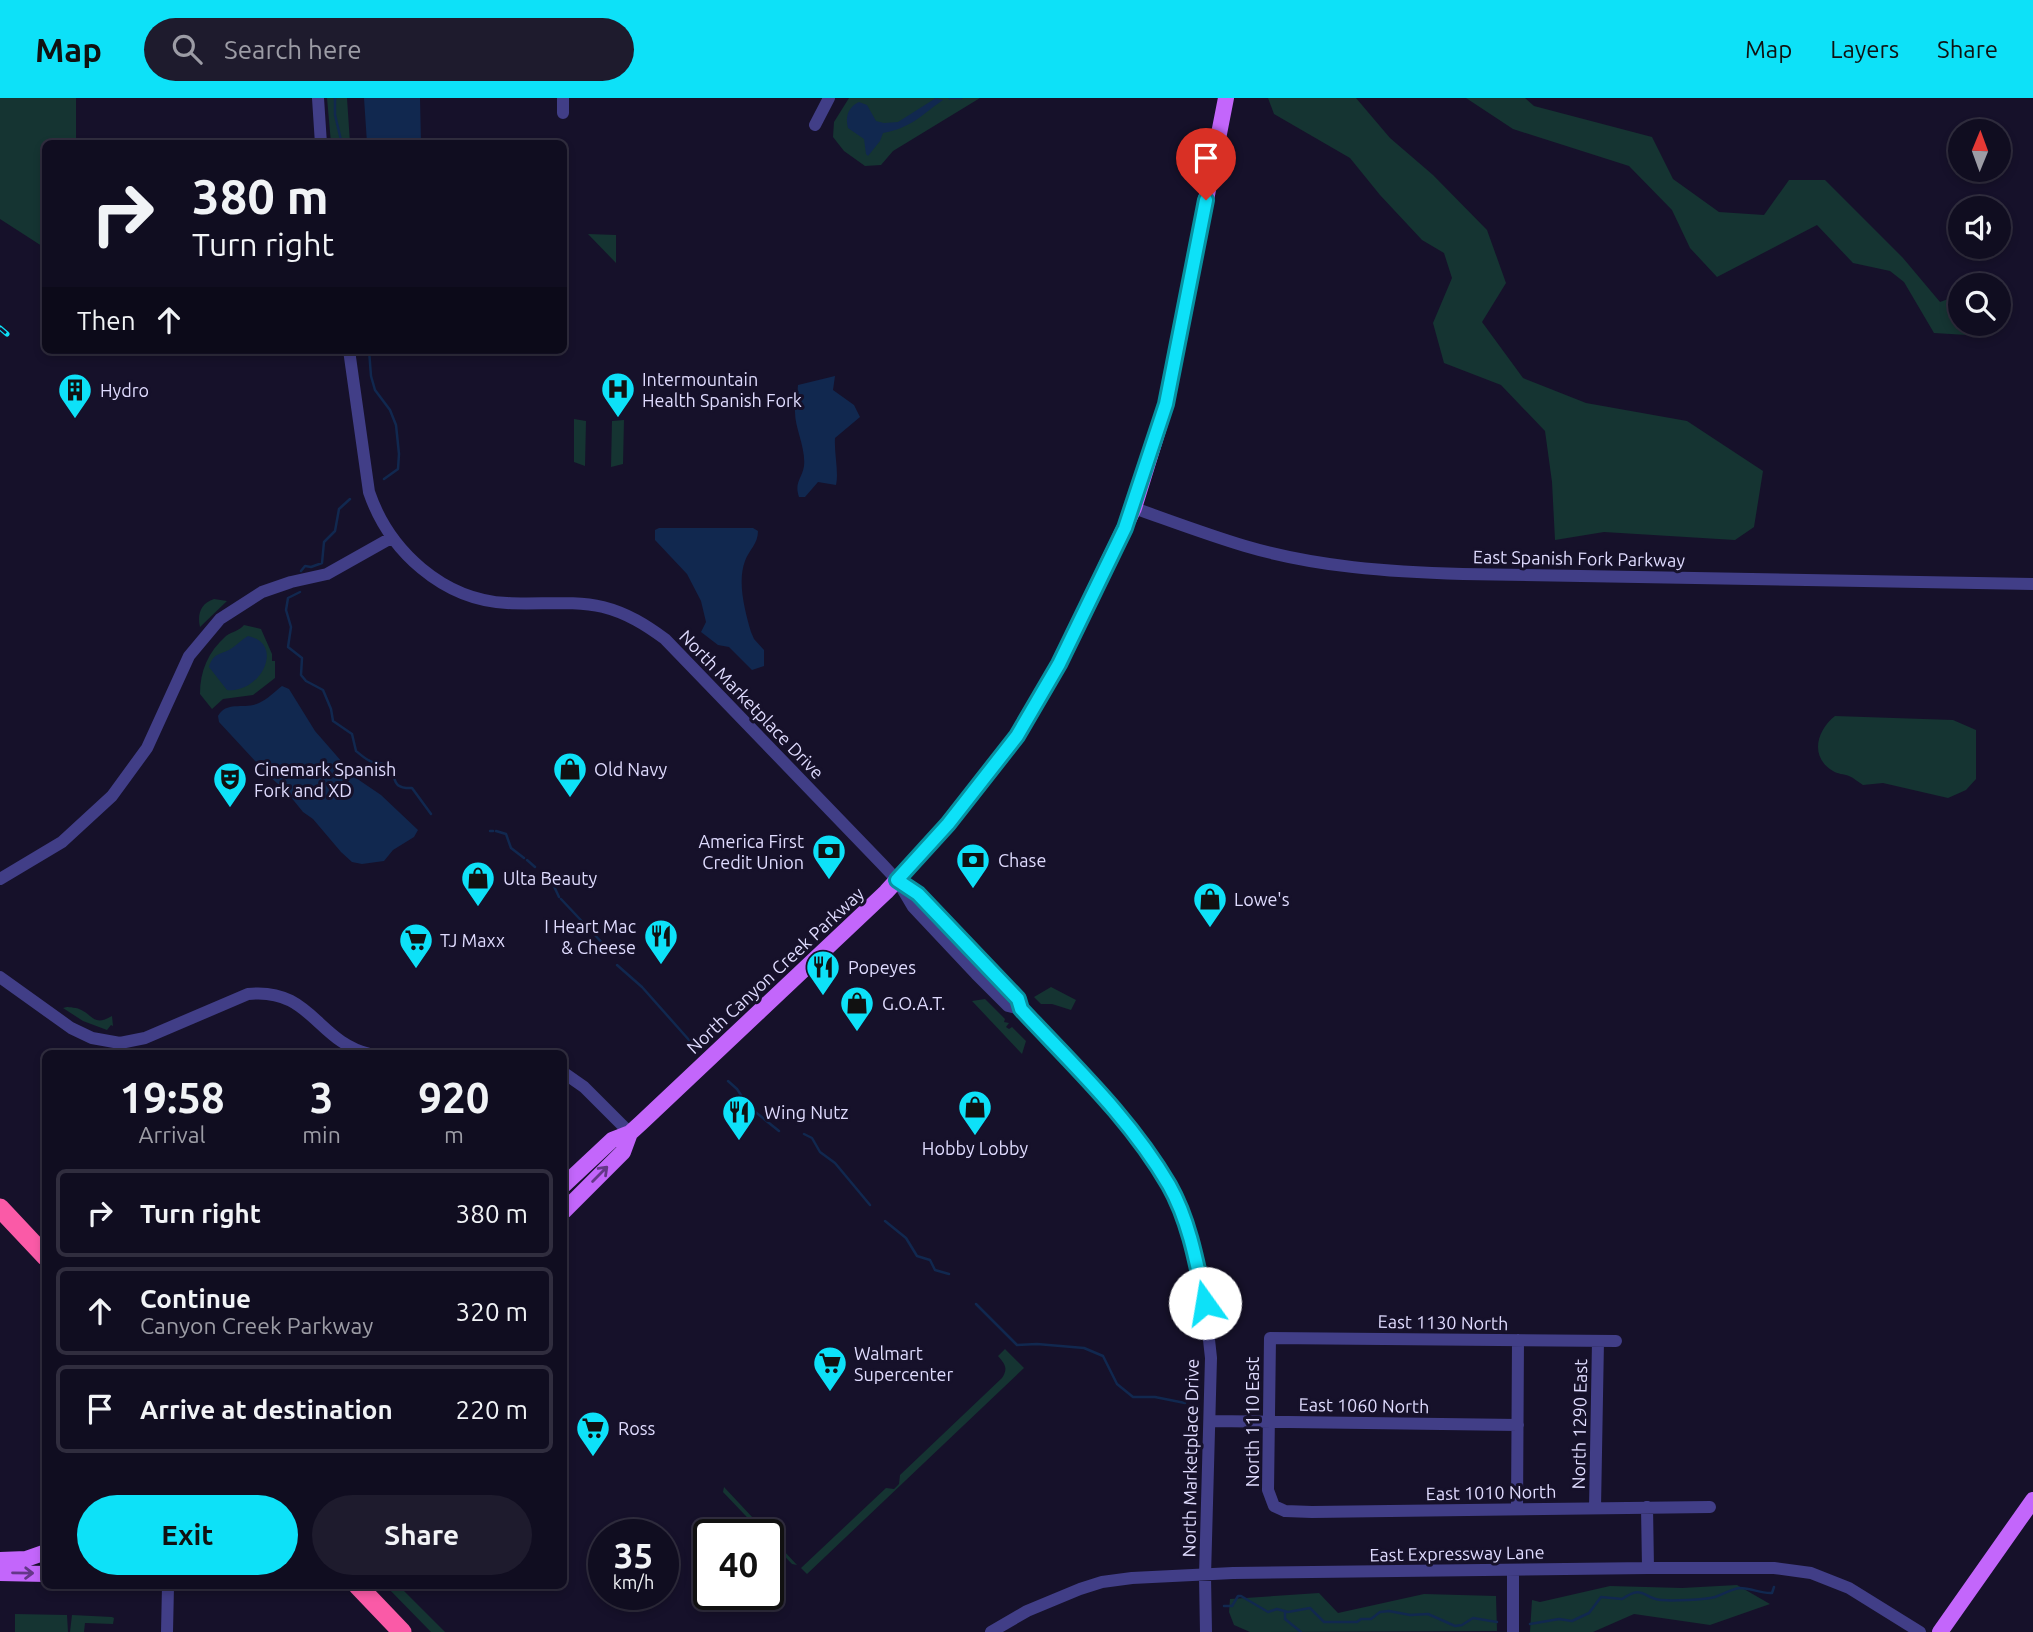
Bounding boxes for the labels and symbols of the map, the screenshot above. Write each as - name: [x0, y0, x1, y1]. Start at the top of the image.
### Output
- north arrow: [1948, 119, 2011, 182]
- pin: [1176, 128, 1236, 200]
- place label: Intermountain Health Spanish Fork: [642, 369, 802, 410]
- hospital icon: Intermountain Health Spanish Fork: [599, 370, 637, 419]
- building icon: Hydro: [56, 371, 94, 420]
- place label: Hydro: [100, 380, 149, 400]
- street label: East Spanish Fork Parkway: [1473, 546, 1686, 570]
- street label: North Marketplace Drive: [676, 626, 828, 782]
- shop icon: Old Navy: [551, 750, 589, 799]
- place label: Cinemark Spanish Fork and XD: [254, 759, 396, 800]
- place label: Old Navy: [594, 759, 668, 779]
- theatre icon: Cinemark Spanish Fork and XD: [211, 760, 249, 809]
- place label: America First Credit Union: [698, 831, 804, 872]
- bank icon: America First Credit Union: [810, 832, 848, 881]
- bank icon: Chase: [954, 841, 992, 890]
- place label: Chase: [998, 850, 1046, 870]
- shop icon: Ulta Beauty: [459, 859, 497, 908]
- place label: Ulta Beauty: [503, 868, 597, 888]
- shop icon: Lowe's: [1191, 880, 1229, 929]
- street label: North Canyon Creek Parkway: [683, 883, 868, 1057]
- place label: Lowe's: [1234, 889, 1290, 909]
- place label: I Heart Mac & Cheese: [544, 916, 636, 957]
- restaurant icon: I Heart Mac & Cheese: [642, 917, 680, 966]
- supermarket icon: TJ Maxx: [397, 921, 435, 970]
- place label: TJ Maxx: [440, 930, 505, 950]
- restaurant icon: Popeyes: [804, 948, 842, 997]
- place label: Popeyes: [848, 957, 916, 977]
- shop icon: G.O.A.T.: [838, 984, 876, 1033]
- place label: G.O.A.T.: [882, 993, 945, 1013]
- shop icon: Hobby Lobby: [956, 1088, 994, 1137]
- restaurant icon: Wing Nutz: [720, 1093, 758, 1142]
- place label: Wing Nutz: [764, 1102, 849, 1122]
- place label: Hobby Lobby: [922, 1138, 1028, 1158]
- one-way arrow: [592, 1166, 609, 1183]
- position arrow: [1168, 1266, 1242, 1340]
- street label: East 1130 North: [1378, 1311, 1508, 1333]
- place label: Walmart Supercenter: [854, 1343, 953, 1384]
- supermarket icon: Walmart Supercenter: [811, 1344, 849, 1393]
- street label: North 1110 East: [1242, 1357, 1262, 1487]
- street label: North Marketplace Drive: [1178, 1359, 1202, 1557]
- street label: North 1290 East: [1568, 1359, 1590, 1489]
- street label: East 1060 North: [1299, 1394, 1429, 1416]
- supermarket icon: Ross: [574, 1409, 612, 1458]
- place label: Ross: [618, 1418, 656, 1438]
- street label: East 1010 North: [1426, 1481, 1556, 1503]
- speed limit sign: 40: [693, 1519, 784, 1610]
- street label: East Expressway Lane: [1369, 1541, 1545, 1565]
- one-way arrow: [11, 1567, 34, 1580]

